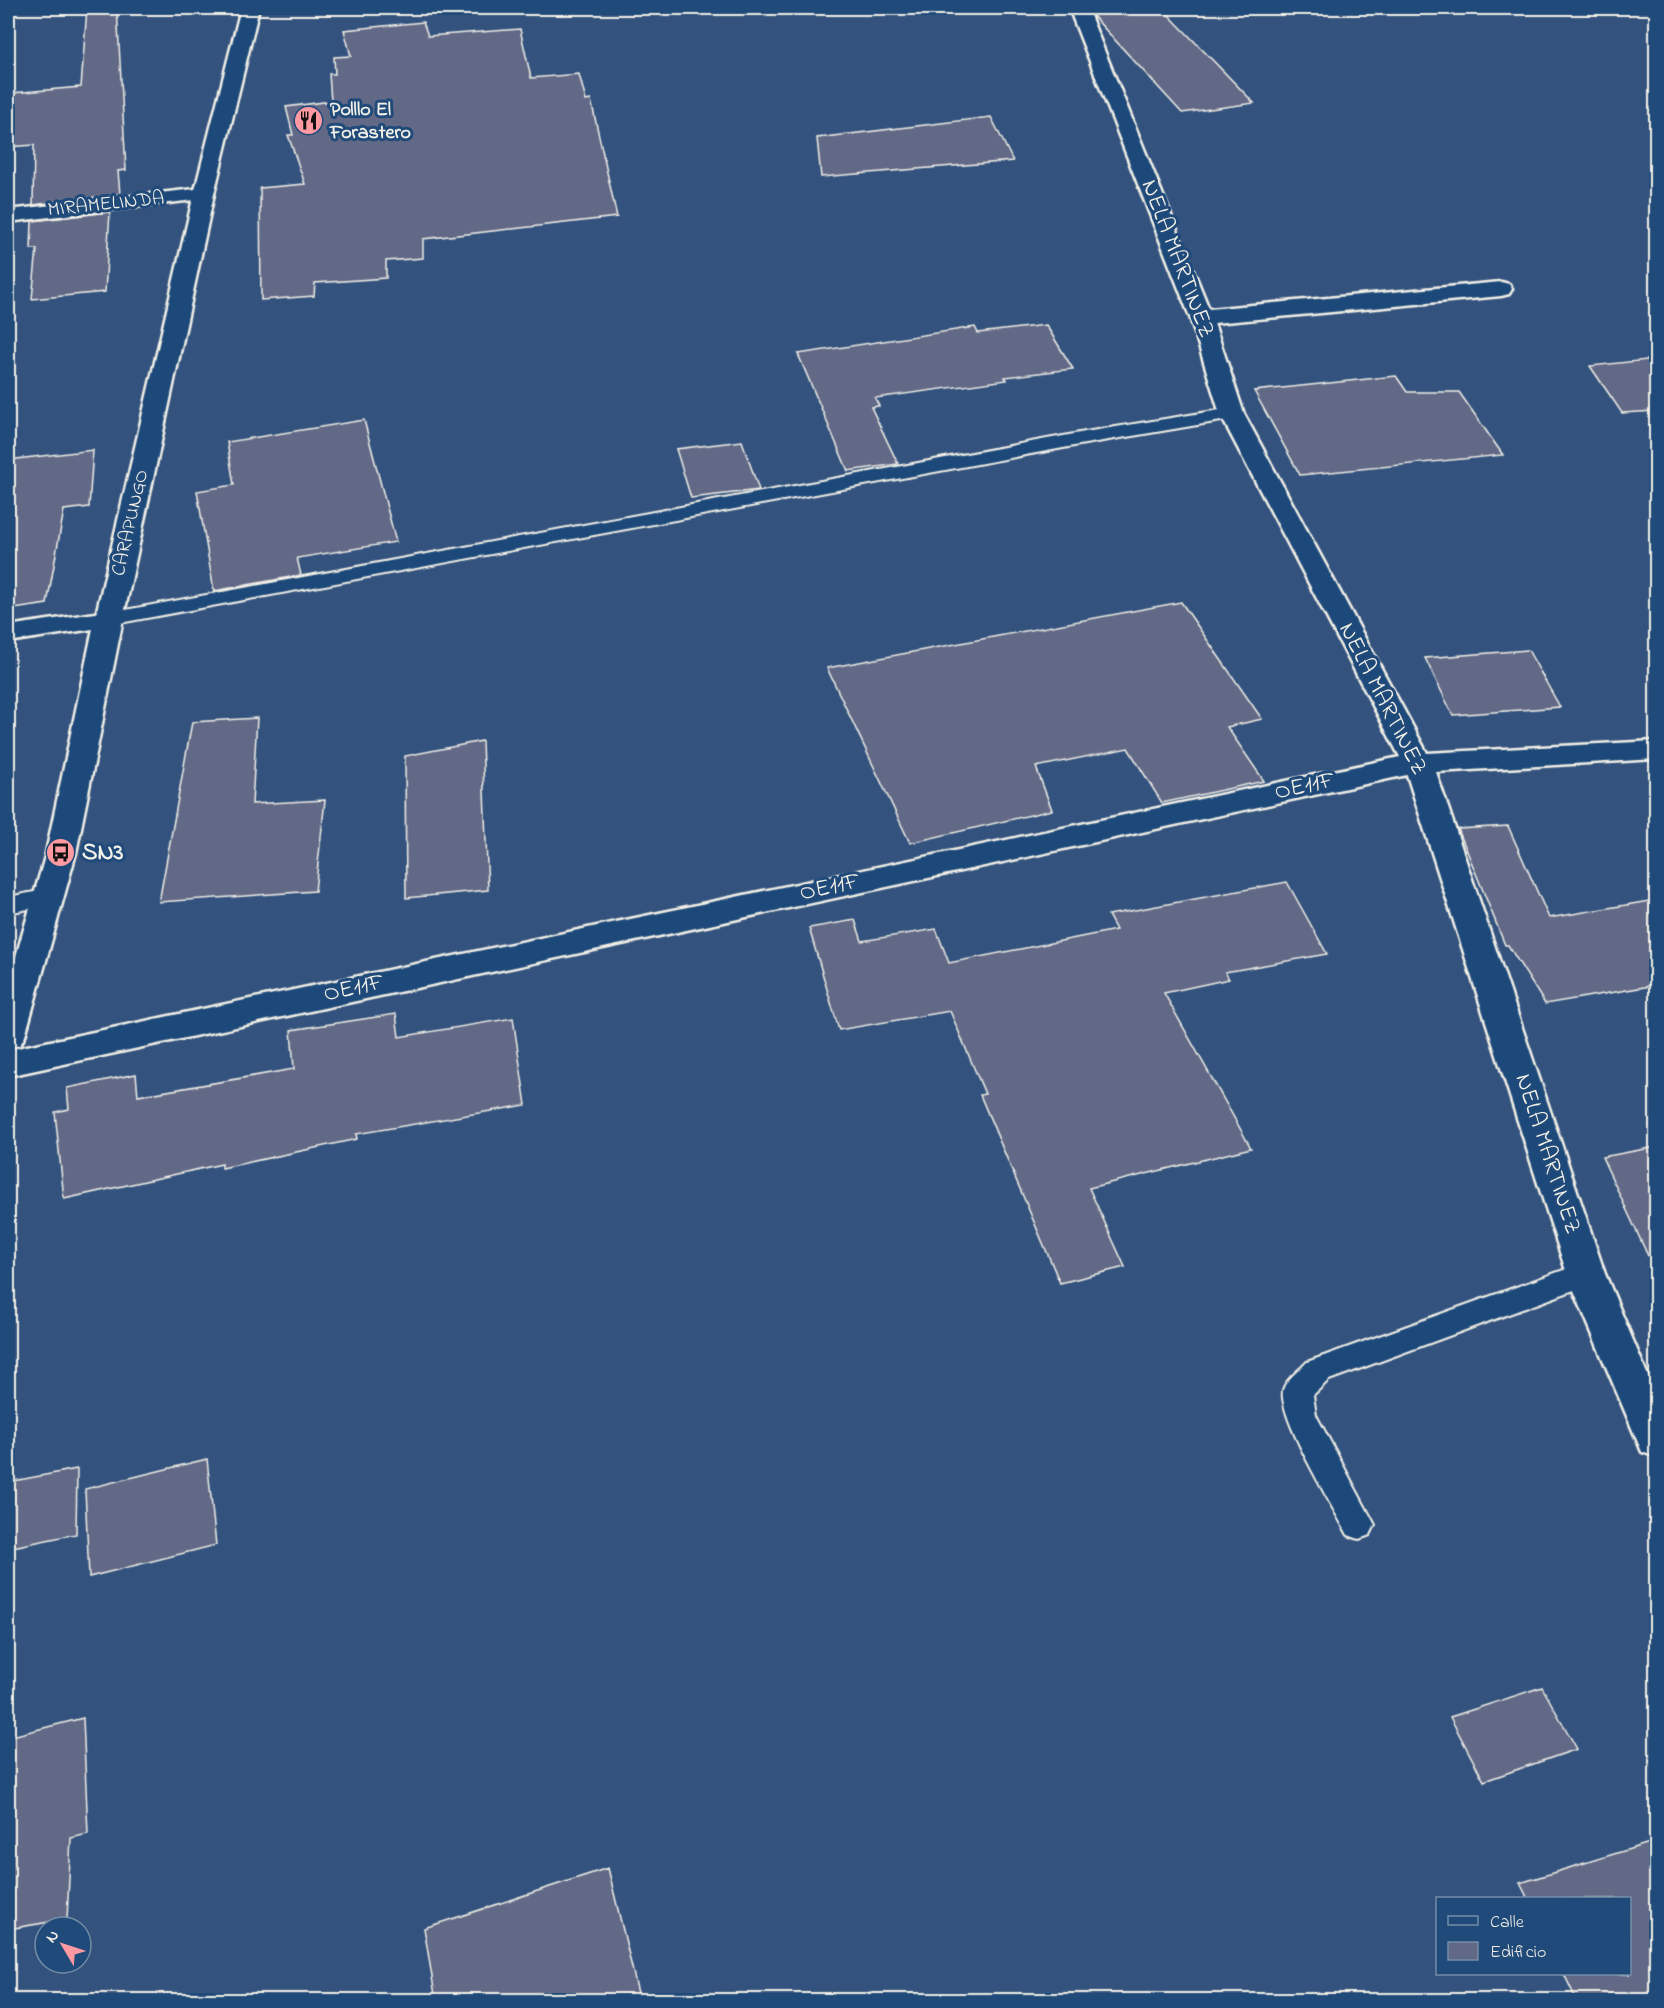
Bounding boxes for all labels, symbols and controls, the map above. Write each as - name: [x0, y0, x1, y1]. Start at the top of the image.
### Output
- place label: Polllo El Forastero: [329, 96, 411, 148]
- restaurant icon: Polllo El Forastero: [293, 105, 325, 137]
- street label: NELA MARTINEZ: [1131, 175, 1223, 343]
- street label: MIRAMELINDA: [46, 184, 166, 226]
- street label: CARAPUNGO: [105, 467, 157, 579]
- street label: NELA MARTINEZ: [1329, 617, 1435, 781]
- street label: OE11F: [1271, 763, 1339, 810]
- place label: SN3: [82, 836, 124, 871]
- bus stop icon: SN3: [45, 837, 77, 869]
- street label: OE11F: [796, 864, 864, 911]
- street label: OE11F: [320, 965, 388, 1012]
- street label: NELA MARTINEZ: [1505, 1069, 1589, 1239]
- legend: [1436, 1897, 1631, 1975]
- text: Calle: [1490, 1910, 1525, 1936]
- north arrow: [33, 1915, 93, 1975]
- text: N: [40, 1925, 66, 1949]
- text: Edificio: [1490, 1940, 1546, 1966]

